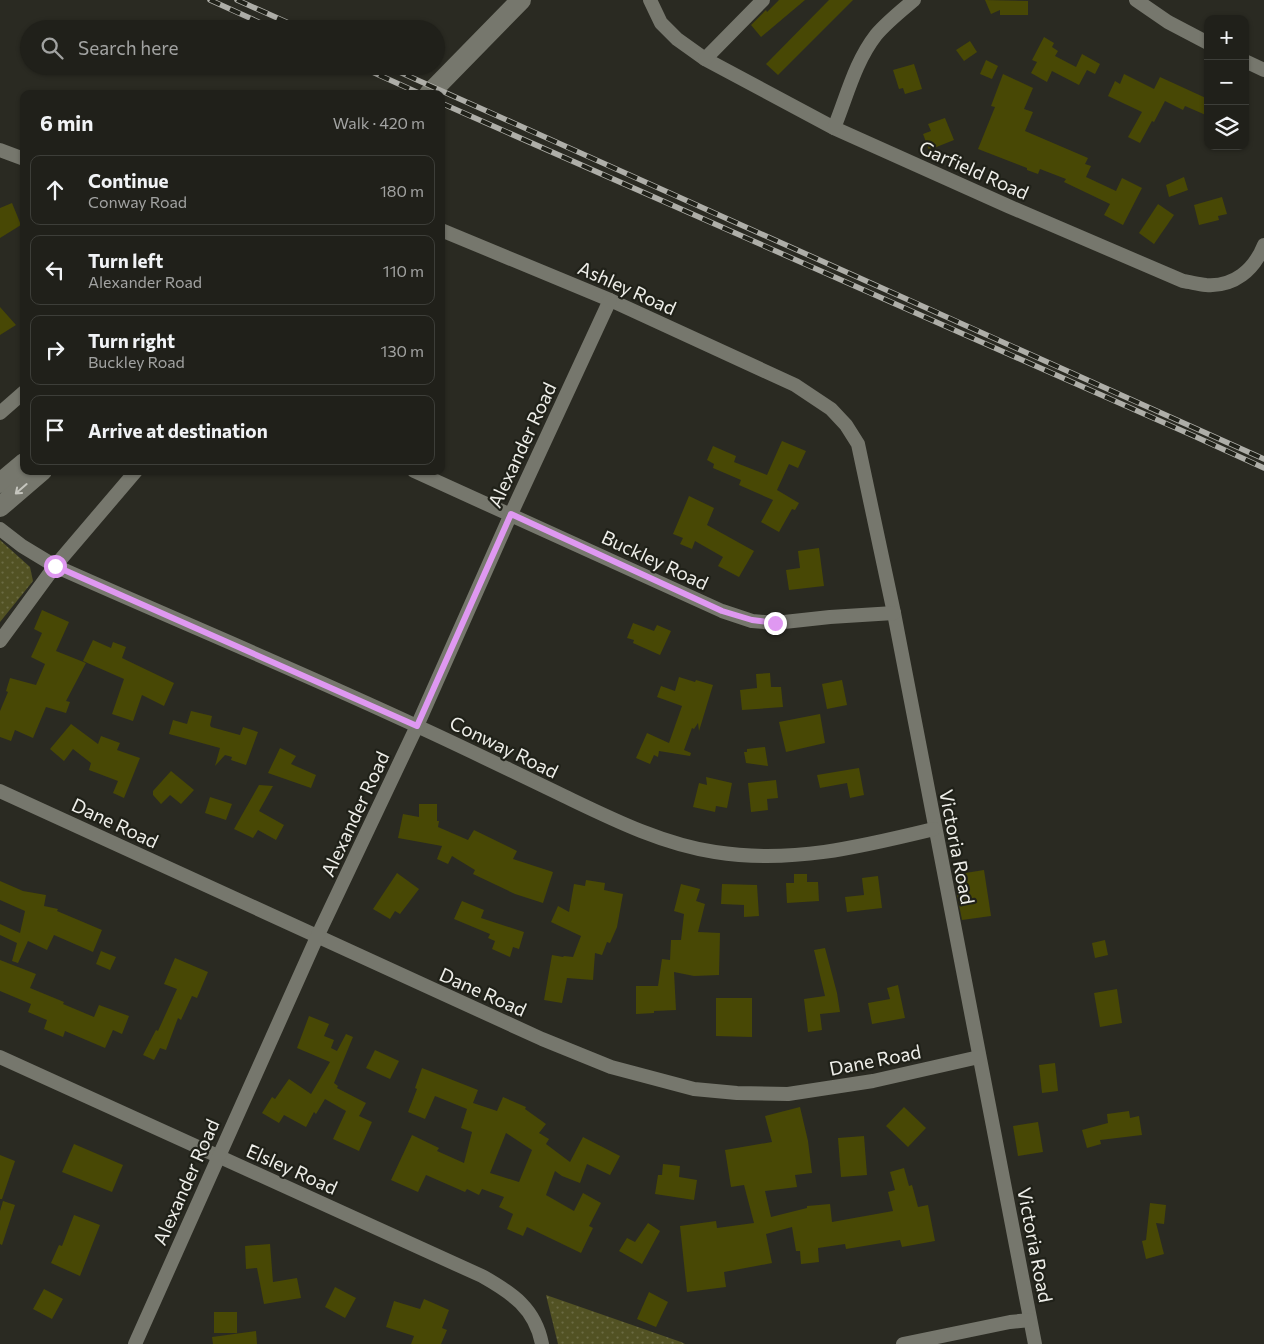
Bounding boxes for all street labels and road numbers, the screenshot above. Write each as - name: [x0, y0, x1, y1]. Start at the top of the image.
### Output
- street label: Garfield Road: [916, 135, 1033, 204]
- street label: Ashley Road: [575, 256, 680, 319]
- street label: Alexander Road: [482, 379, 561, 511]
- street label: Buckley Road: [598, 525, 712, 594]
- street label: Conway Road: [446, 710, 562, 783]
- street label: Alexander Road: [315, 748, 394, 880]
- street label: Victoria Road: [935, 787, 980, 906]
- street label: Dane Road: [68, 793, 162, 853]
- street label: Dane Road: [436, 962, 530, 1021]
- street label: Dane Road: [827, 1039, 923, 1080]
- street label: Alexander Road: [147, 1115, 224, 1248]
- street label: Elsley Road: [243, 1138, 341, 1199]
- street label: Victoria Road: [1013, 1185, 1058, 1304]

